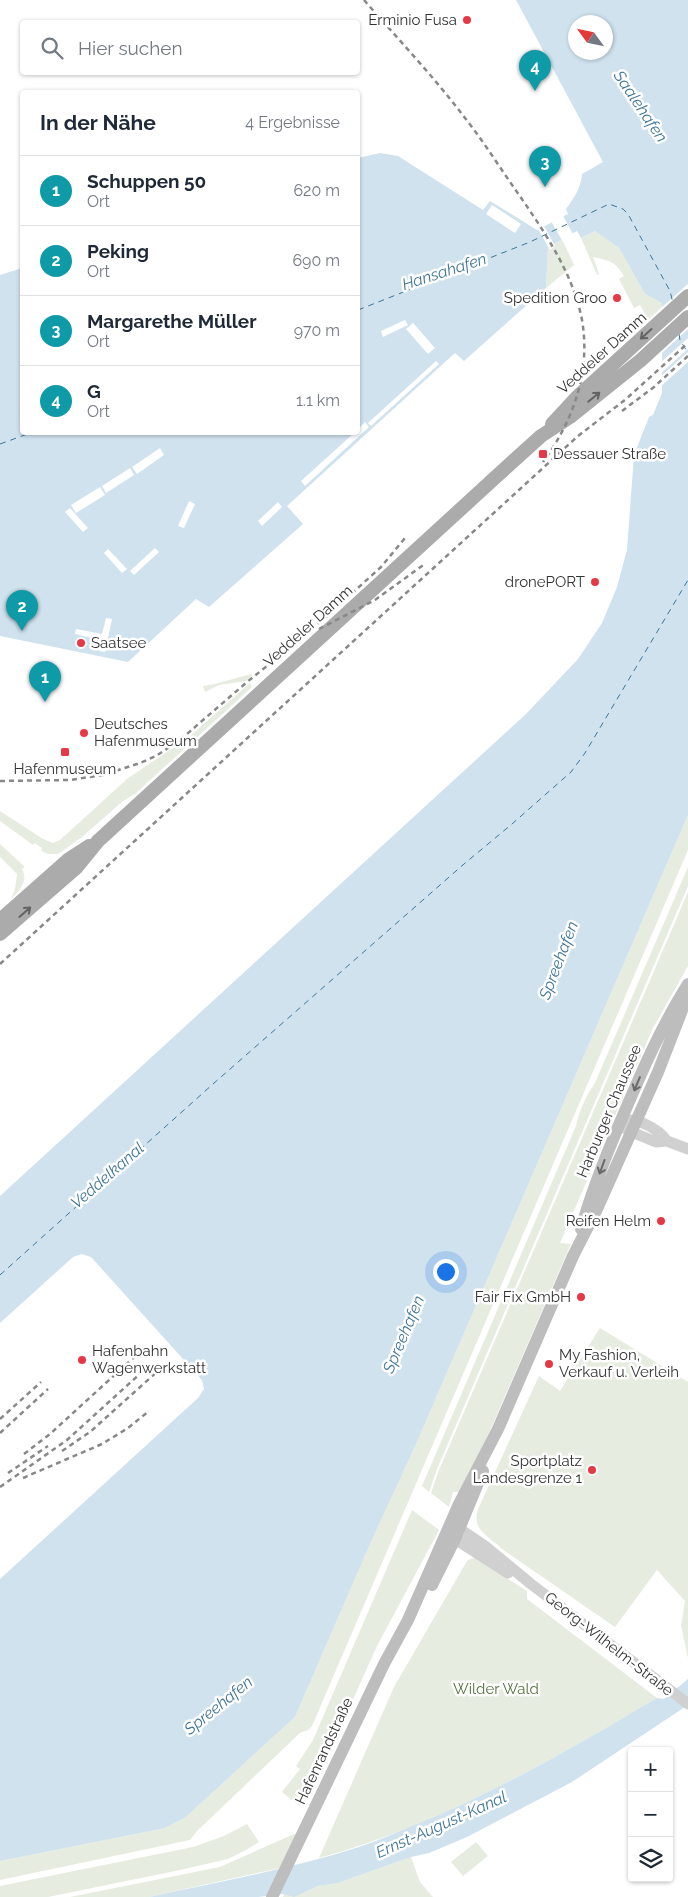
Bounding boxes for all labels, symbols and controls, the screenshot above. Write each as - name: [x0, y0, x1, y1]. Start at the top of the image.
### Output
- place label: Erminio Fusa: [368, 11, 457, 29]
- marker: Erminio Fusa: [461, 14, 473, 26]
- north arrow: [568, 15, 613, 60]
- search box: [20, 20, 360, 75]
- icon: search: [38, 34, 66, 62]
- text: Hier suchen: [78, 37, 183, 59]
- pin: 4: [519, 50, 551, 91]
- water label: Saalehafen: [609, 66, 671, 146]
- text: In der Nähe: [40, 110, 156, 135]
- text: 4 Ergebnisse: [245, 113, 340, 132]
- pin: 3: [529, 146, 561, 187]
- text: Schuppen 50: [87, 170, 206, 192]
- text: 1: [52, 181, 60, 200]
- text: 620 m: [293, 181, 340, 200]
- text: Ort: [87, 192, 110, 211]
- text: Peking: [87, 240, 149, 262]
- water label: Hansahafen: [400, 249, 489, 294]
- text: 2: [51, 251, 61, 270]
- text: 690 m: [292, 251, 340, 270]
- text: Ort: [87, 262, 110, 281]
- place label: Spedition Groo: [504, 289, 607, 307]
- marker: Spedition Groo: [611, 292, 623, 304]
- street label: Veddeler Damm: [554, 308, 650, 398]
- text: Margarethe Müller: [87, 310, 257, 332]
- text: 3: [52, 321, 60, 340]
- text: 970 m: [294, 321, 340, 340]
- one-way arrow: [639, 329, 652, 340]
- text: Ort: [87, 332, 110, 351]
- text: G: [87, 380, 101, 402]
- text: 4: [51, 391, 61, 410]
- text: 1.1 km: [296, 391, 340, 410]
- one-way arrow: [588, 391, 601, 403]
- text: Ort: [87, 402, 110, 421]
- place label: Dessauer Straße: [553, 445, 666, 463]
- marker: Dessauer Straße: [537, 448, 549, 460]
- place label: dronePORT: [505, 573, 585, 591]
- marker: dronePORT: [589, 576, 601, 588]
- street label: Veddeler Damm: [260, 581, 356, 671]
- pin: 2: [6, 590, 38, 631]
- place label: Saatsee: [91, 634, 146, 652]
- marker: Saatsee: [75, 637, 87, 649]
- pin: 1: [29, 661, 61, 702]
- place label: Deutsches Hafenmuseum: [94, 715, 197, 750]
- marker: Deutsches Hafenmuseum: [78, 727, 90, 739]
- marker: Hafenmuseum: [59, 746, 71, 758]
- place label: Hafenmuseum: [14, 760, 116, 778]
- one-way arrow: [18, 907, 31, 918]
- water label: Spreehafen: [535, 918, 582, 1003]
- street label: Harburger Chaussee: [573, 1042, 645, 1180]
- one-way arrow: [631, 1076, 641, 1091]
- water label: Veddelkanal: [67, 1138, 148, 1212]
- one-way arrow: [597, 1159, 606, 1174]
- place label: Reifen Helm: [566, 1212, 651, 1230]
- marker: Reifen Helm: [655, 1215, 667, 1227]
- your location: [433, 1259, 459, 1285]
- place label: Fair Fix GmbH: [475, 1288, 571, 1306]
- marker: Fair Fix GmbH: [575, 1291, 587, 1303]
- water label: Spreehafen: [378, 1293, 428, 1377]
- place label: Hafenbahn Wagenwerkstatt: [92, 1342, 206, 1377]
- place label: My Fashion, Verkauf u. Verleih: [559, 1346, 679, 1381]
- marker: Hafenbahn Wagenwerkstatt: [76, 1354, 88, 1366]
- marker: My Fashion, Verkauf u. Verleih: [543, 1358, 555, 1370]
- place label: Sportplatz Landesgrenze 1: [473, 1452, 583, 1487]
- marker: Sportplatz Landesgrenze 1: [586, 1464, 598, 1476]
- street label: Georg-Wilhelm-Straße: [541, 1588, 677, 1700]
- water label: Spreehafen: [180, 1672, 256, 1739]
- park label: Wilder Wald: [453, 1680, 539, 1698]
- street label: Hafenrandstraße: [291, 1695, 357, 1807]
- map controls: [628, 1747, 673, 1882]
- button: +: [628, 1747, 673, 1792]
- water label: Ernst-August-Kanal: [373, 1787, 510, 1862]
- button: −: [628, 1792, 673, 1837]
- button: layers: [628, 1837, 673, 1882]

